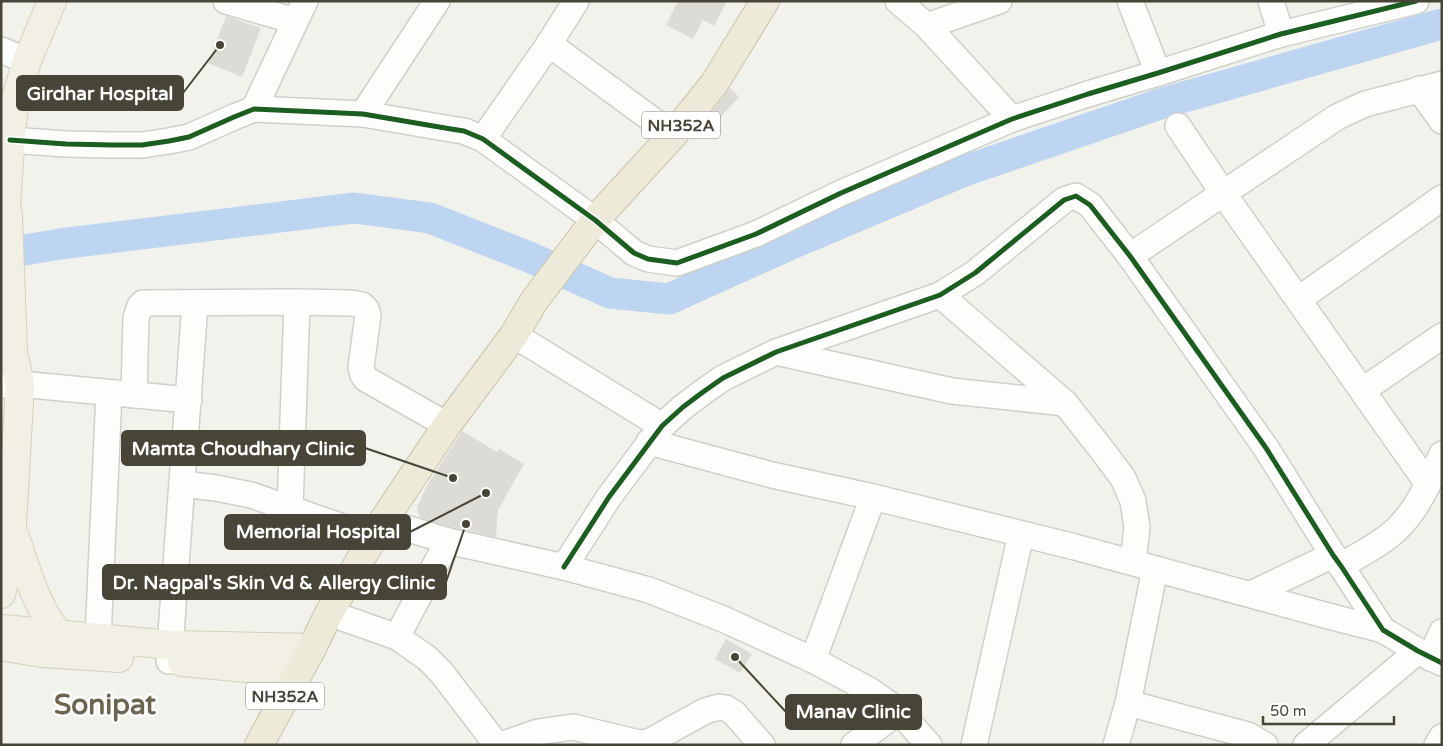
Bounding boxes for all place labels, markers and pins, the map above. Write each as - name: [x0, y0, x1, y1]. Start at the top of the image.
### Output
- callout: Girdhar Hospital: [17, 76, 183, 110]
- callout: Mamta Choudhary Clinic: [122, 431, 365, 465]
- callout: Memorial Hospital: [225, 515, 410, 549]
- callout: Dr. Nagpal's Skin Vd & Allergy Clinic: [103, 565, 446, 599]
- callout: Manav Clinic: [786, 695, 921, 729]

